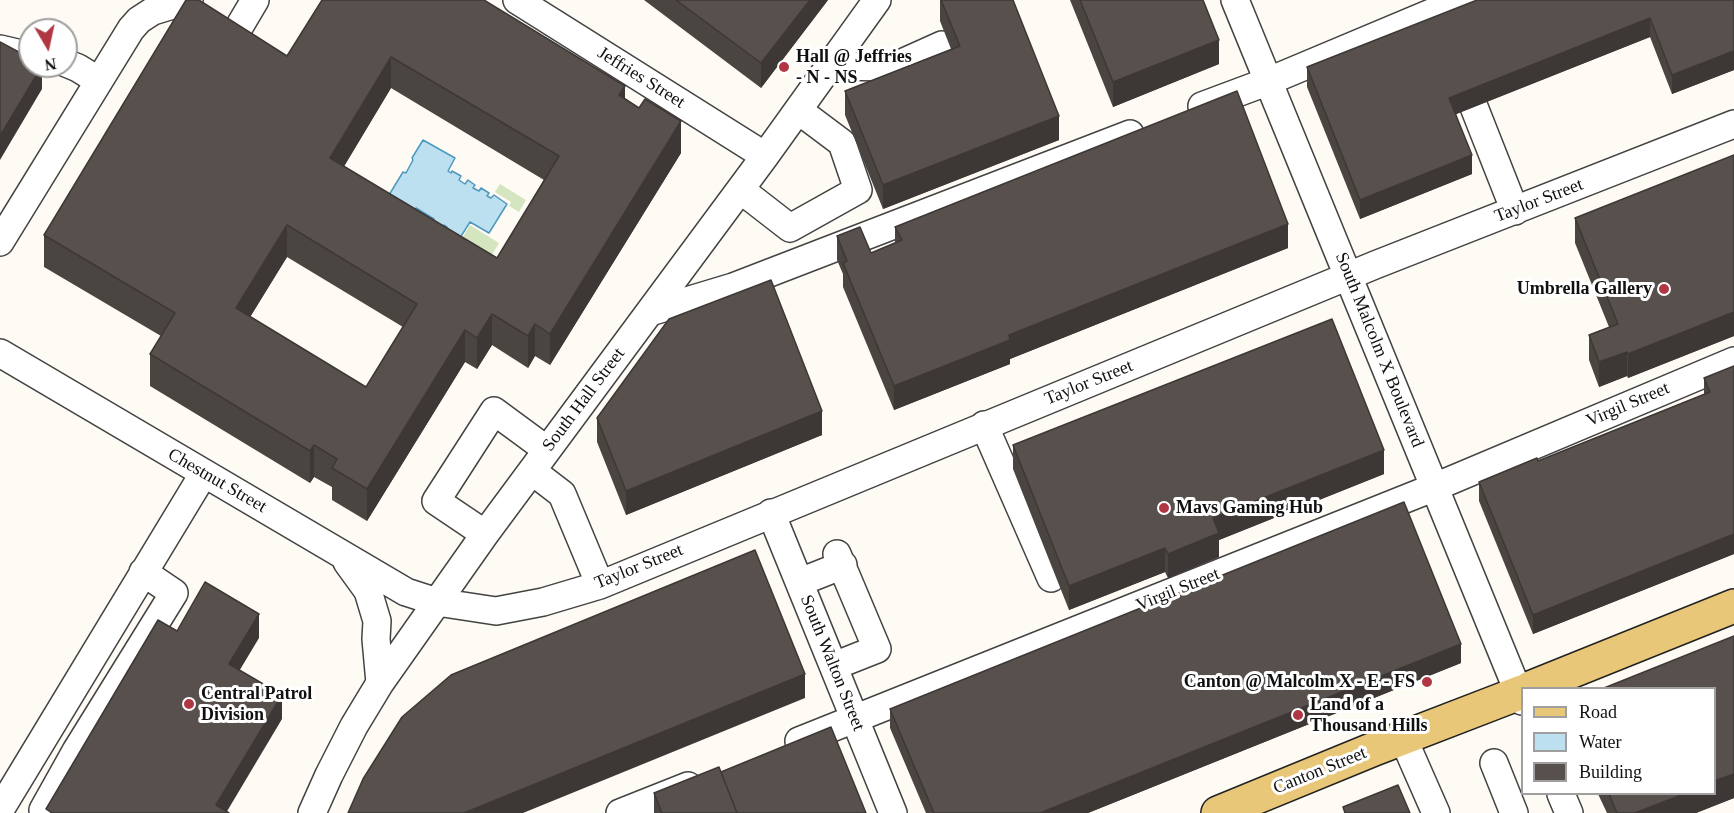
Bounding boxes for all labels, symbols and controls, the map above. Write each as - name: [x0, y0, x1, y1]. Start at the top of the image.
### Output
- north arrow: [18, 18, 78, 78]
- street label: Jeffries Street: [593, 43, 689, 113]
- place label: Hall @ Jeffries - N - NS: [796, 46, 912, 88]
- text: N: [44, 55, 58, 74]
- marker: Hall @ Jeffries - N - NS: [777, 60, 791, 74]
- street label: Taylor Street: [1492, 174, 1586, 228]
- street label: South Malcolm X Boulevard: [1330, 249, 1428, 451]
- place label: Umbrella Gallery: [1517, 278, 1652, 300]
- marker: Umbrella Gallery: [1657, 282, 1671, 296]
- street label: South Hall Street: [538, 344, 630, 456]
- street label: Taylor Street: [1042, 356, 1136, 410]
- street label: Virgil Street: [1583, 378, 1673, 432]
- street label: Chestnut Street: [164, 444, 270, 518]
- place label: Mavs Gaming Hub: [1176, 497, 1323, 519]
- marker: Mavs Gaming Hub: [1157, 501, 1171, 515]
- street label: Taylor Street: [592, 540, 686, 594]
- street label: Virgil Street: [1133, 563, 1223, 617]
- street label: South Walton Street: [795, 592, 869, 734]
- place label: Canton @ Malcolm X - E - FS: [1184, 671, 1415, 693]
- marker: Canton @ Malcolm X - E - FS: [1420, 675, 1434, 689]
- place label: Central Patrol Division: [201, 683, 312, 726]
- legend: [1521, 687, 1716, 795]
- place label: Land of a Thousand Hills: [1310, 694, 1428, 736]
- marker: Central Patrol Division: [182, 697, 196, 711]
- text: Road: [1579, 702, 1617, 722]
- marker: Land of a Thousand Hills: [1291, 708, 1305, 722]
- text: Water: [1579, 732, 1622, 752]
- street label: Canton Street: [1270, 743, 1370, 799]
- text: Building: [1579, 762, 1642, 782]

